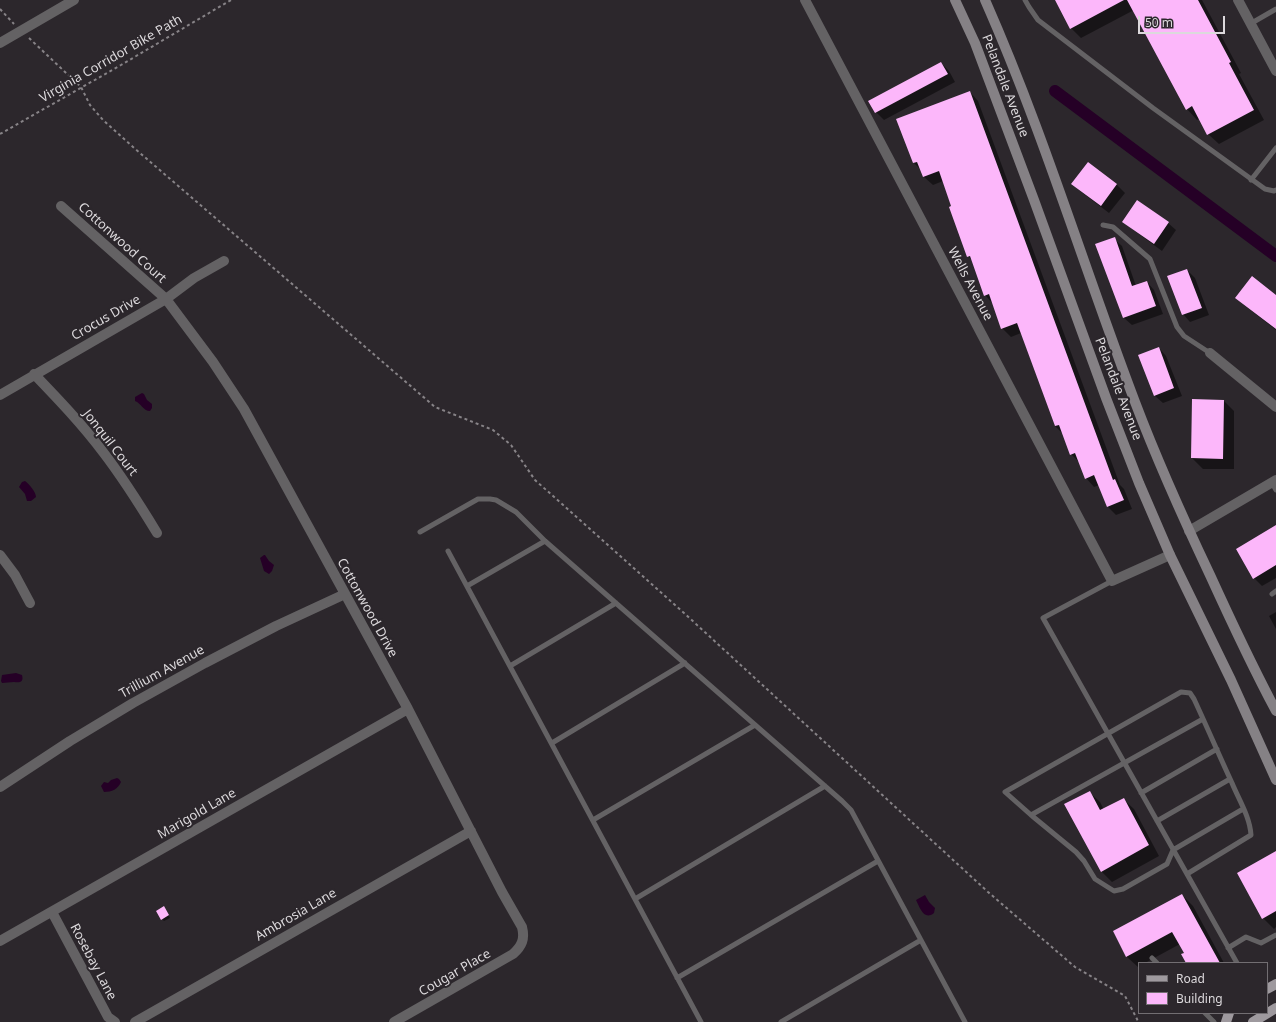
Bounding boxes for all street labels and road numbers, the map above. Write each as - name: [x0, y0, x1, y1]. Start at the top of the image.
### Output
- street label: Virginia Corridor Bike Path: [37, 12, 185, 106]
- street label: Pelandale Avenue: [978, 32, 1032, 140]
- street label: Cottonwood Court: [75, 199, 169, 287]
- street label: Wells Avenue: [944, 245, 996, 323]
- street label: Crocus Drive: [69, 292, 143, 344]
- street label: Pelandale Avenue: [1091, 335, 1145, 443]
- street label: Jonquil Court: [79, 407, 141, 479]
- street label: Cottonwood Drive: [333, 556, 401, 660]
- street label: Trillium Avenue: [117, 642, 207, 702]
- street label: Marigold Lane: [155, 785, 239, 843]
- street label: Ambrosia Lane: [253, 885, 339, 945]
- street label: Rosebay Lane: [66, 921, 120, 1003]
- street label: Cougar Place: [416, 946, 494, 1000]

